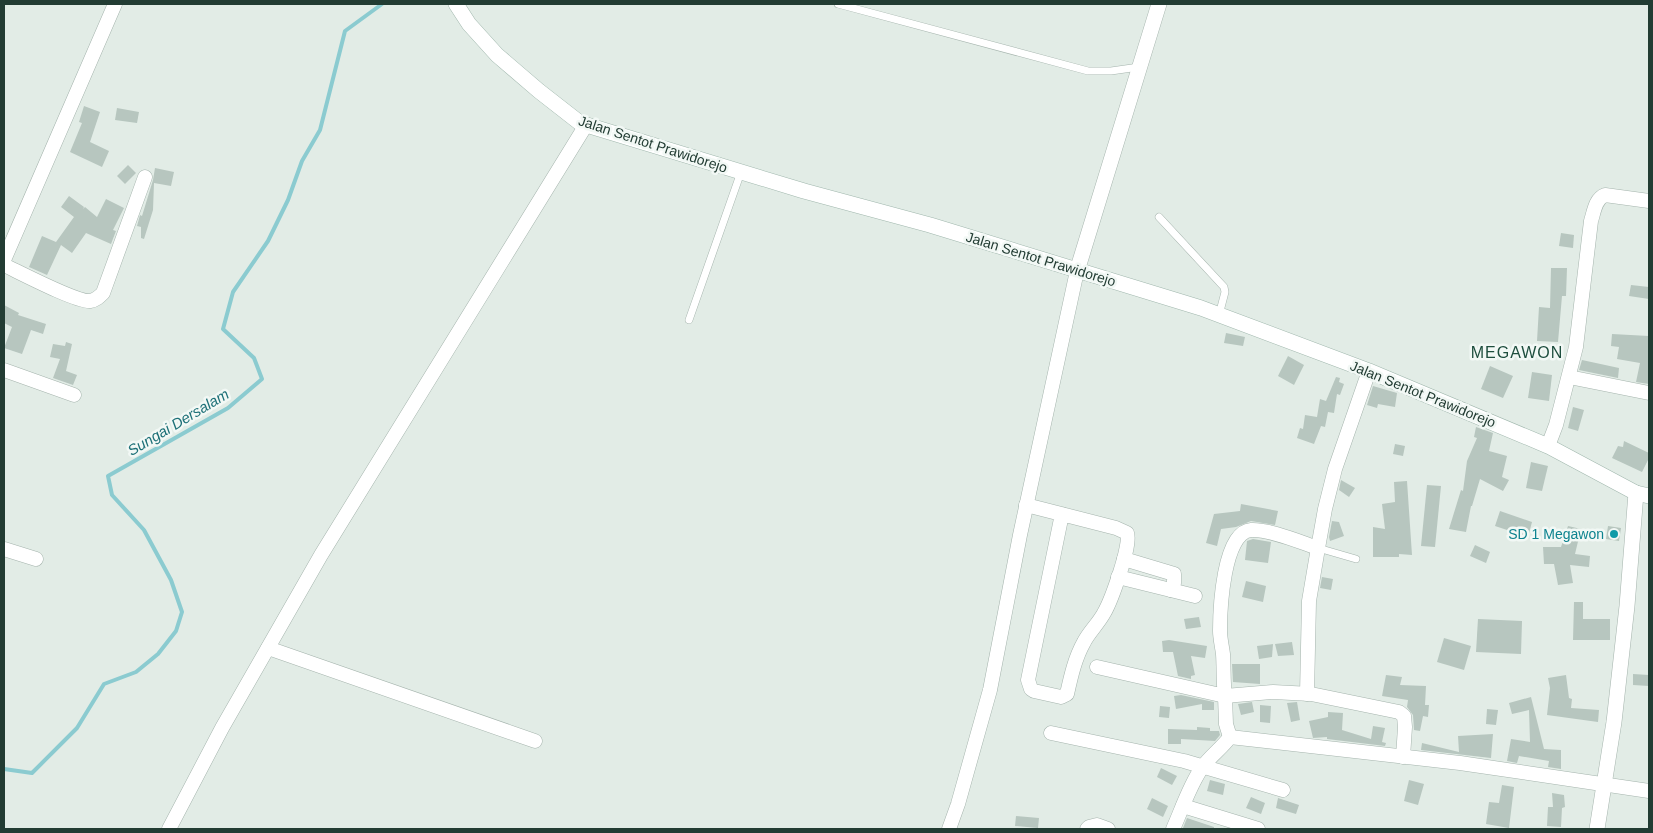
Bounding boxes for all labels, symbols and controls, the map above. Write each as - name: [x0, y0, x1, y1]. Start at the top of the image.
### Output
- street label: Jalan Sentot Prawidorejo: [577, 112, 730, 176]
- street label: Jalan Sentot Prawidorejo: [964, 229, 1118, 289]
- district label: MEGAWON: [1471, 344, 1563, 361]
- street label: Jalan Sentot Prawidorejo: [1348, 357, 1498, 431]
- water label: Sungai Dersalam: [124, 385, 232, 459]
- place label: SD 1 Megawon: [1508, 526, 1604, 542]
- marker: SD 1 Megawon: [1608, 528, 1620, 540]

